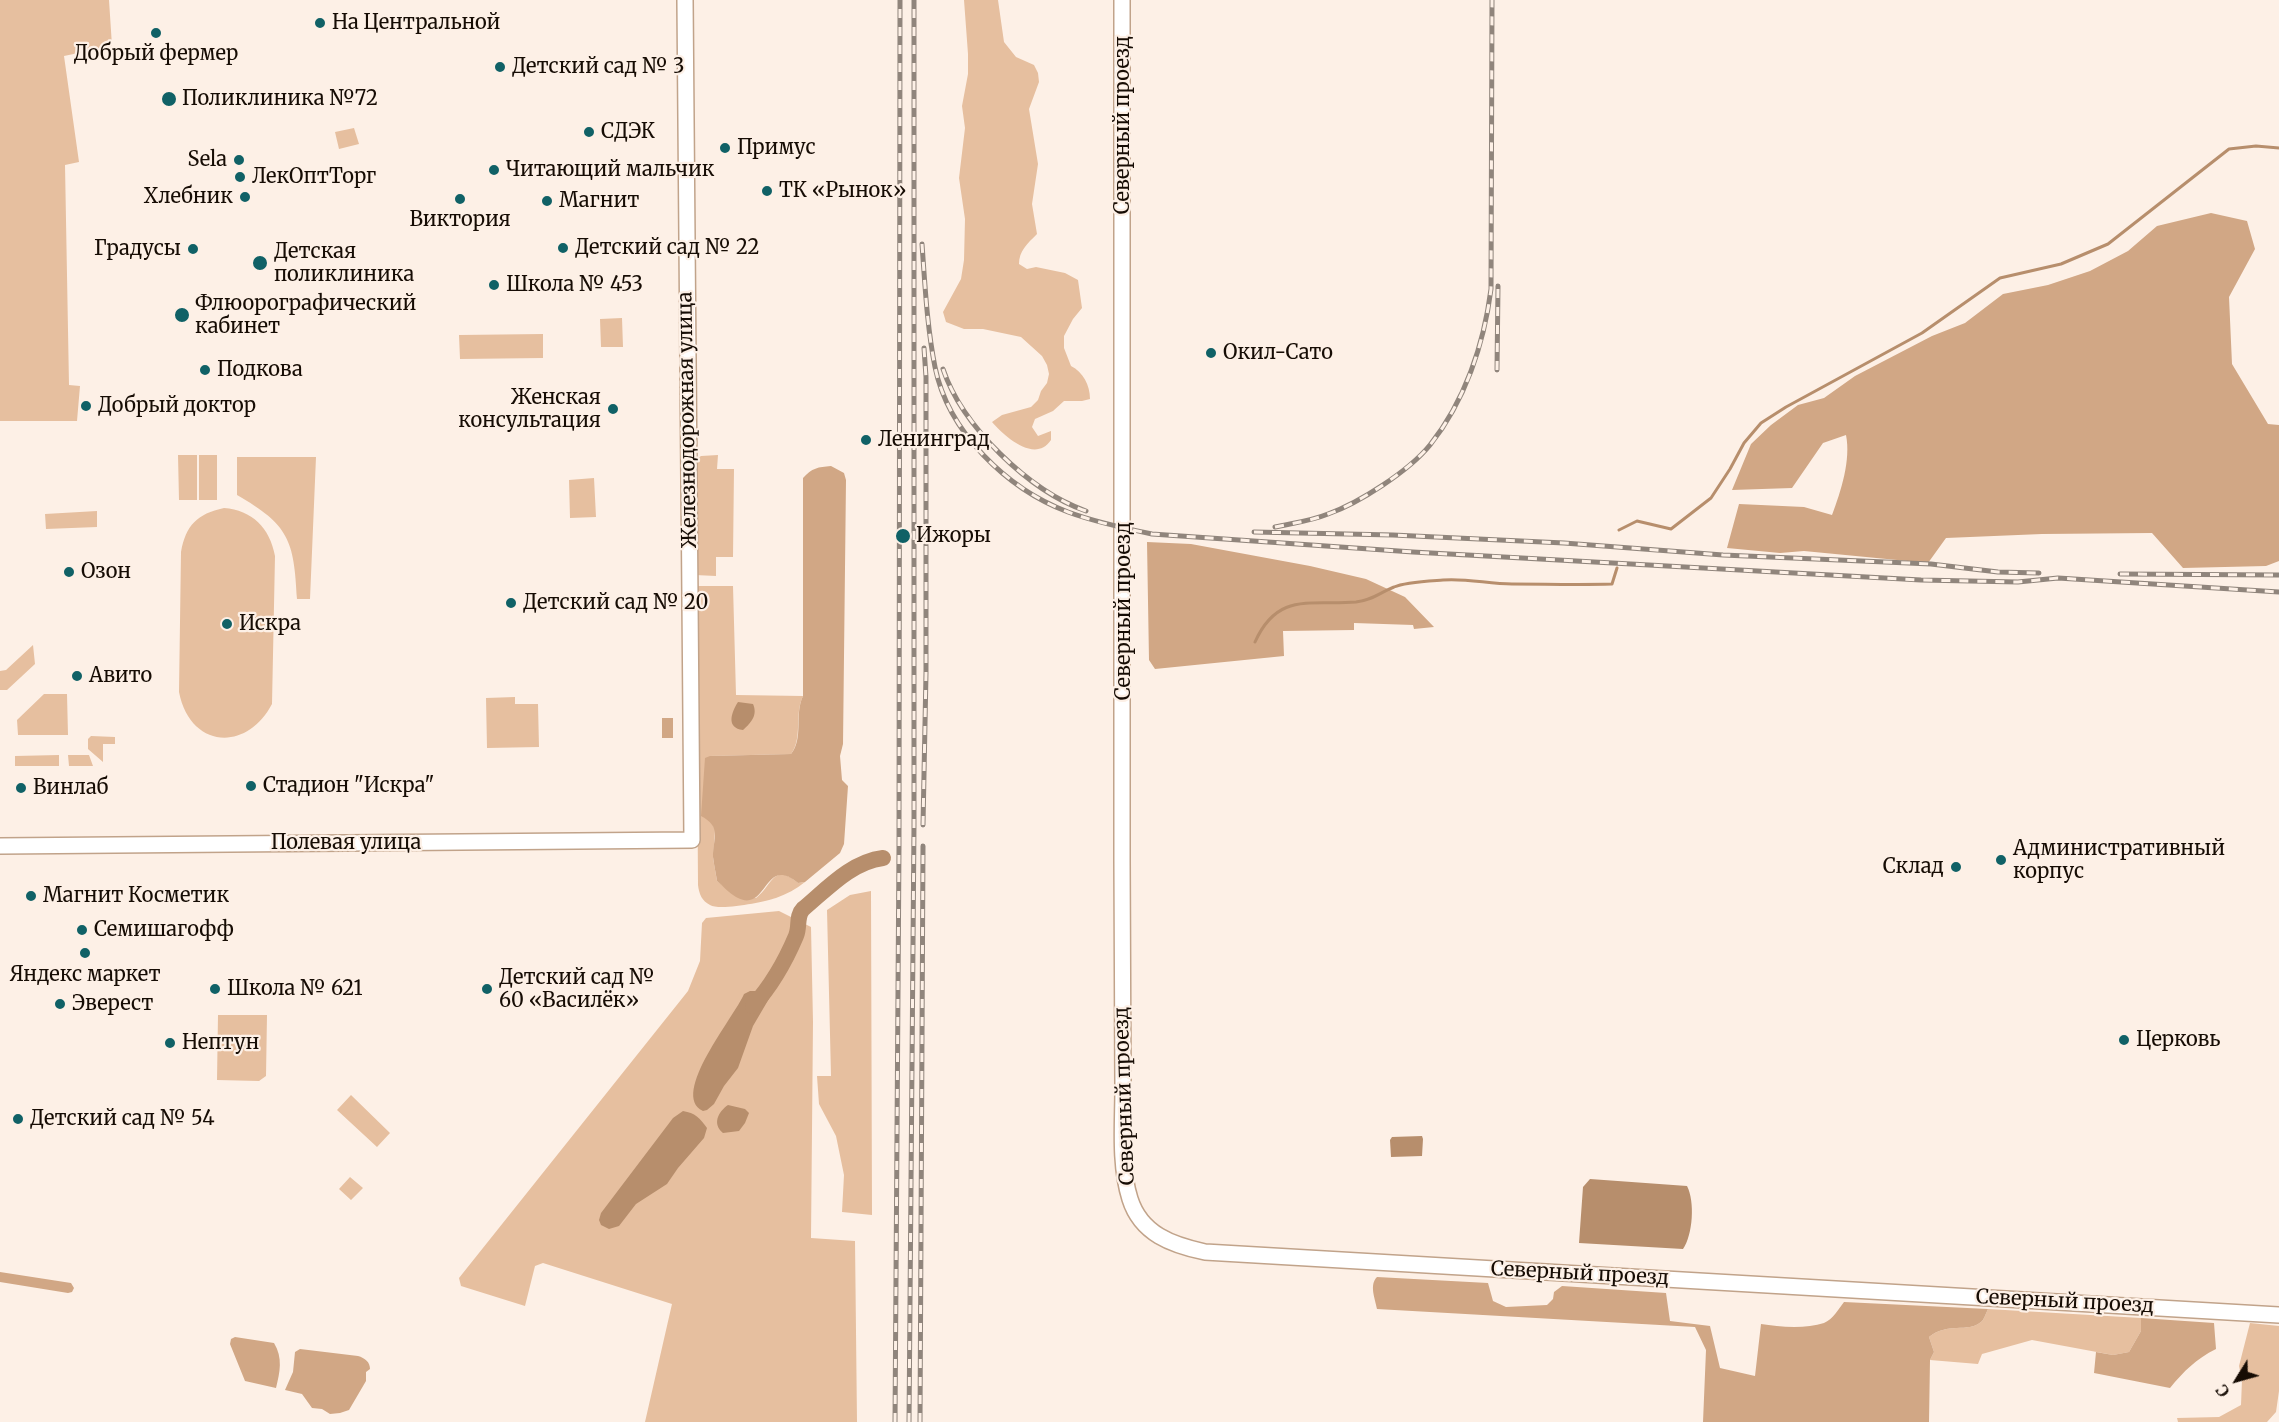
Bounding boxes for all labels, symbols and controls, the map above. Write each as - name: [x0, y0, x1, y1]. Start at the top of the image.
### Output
- place label: На Центральной: [332, 11, 500, 35]
- marker: На Центральной: [313, 16, 327, 30]
- marker: Добрый фермер: [149, 26, 163, 40]
- street label: Северный проезд: [1111, 36, 1135, 214]
- place label: Добрый фермер: [74, 42, 238, 66]
- place label: Детский сад № 3: [512, 55, 684, 79]
- marker: Детский сад № 3: [493, 60, 507, 74]
- place label: Поликлиника №72: [182, 87, 378, 111]
- marker: Поликлиника №72: [160, 90, 178, 108]
- place label: СДЭК: [601, 120, 655, 144]
- marker: СДЭК: [582, 125, 596, 139]
- place label: Примус: [737, 136, 816, 160]
- marker: Примус: [718, 141, 732, 155]
- place label: Sela: [188, 148, 227, 172]
- marker: Sela: [232, 153, 246, 167]
- place label: Читающий мальчик: [506, 158, 714, 182]
- marker: Читающий мальчик: [487, 163, 501, 177]
- place label: ЛекОптТорг: [252, 165, 376, 189]
- marker: ЛекОптТорг: [233, 170, 247, 184]
- place label: ТК «Рынок»: [779, 179, 906, 203]
- marker: ТК «Рынок»: [760, 184, 774, 198]
- place label: Хлебник: [144, 185, 233, 209]
- place label: Магнит: [559, 189, 639, 213]
- marker: Хлебник: [238, 190, 252, 204]
- marker: Виктория: [453, 192, 467, 206]
- marker: Магнит: [540, 194, 554, 208]
- place label: Виктория: [409, 208, 511, 232]
- place label: Детский сад № 22: [575, 236, 759, 260]
- place label: Градусы: [94, 237, 181, 261]
- place label: Детская поликлиника: [274, 240, 414, 287]
- marker: Детский сад № 22: [556, 241, 570, 255]
- marker: Градусы: [186, 242, 200, 256]
- marker: Детская поликлиника: [251, 254, 269, 272]
- place label: Школа № 453: [506, 273, 643, 297]
- marker: Школа № 453: [487, 278, 501, 292]
- street label: Железнодорожная улица: [674, 291, 702, 549]
- place label: Флюорографический кабинет: [195, 292, 416, 339]
- marker: Флюорографический кабинет: [173, 306, 191, 324]
- place label: Окил-Сато: [1223, 341, 1333, 365]
- marker: Окил-Сато: [1204, 346, 1218, 360]
- place label: Подкова: [217, 358, 303, 382]
- marker: Подкова: [198, 363, 212, 377]
- place label: Женская консультация: [458, 386, 601, 433]
- place label: Добрый доктор: [98, 394, 256, 418]
- marker: Добрый доктор: [79, 399, 93, 413]
- marker: Женская консультация: [606, 402, 620, 416]
- place label: Ленинград: [878, 428, 990, 452]
- marker: Ленинград: [859, 433, 873, 447]
- street label: Северный проезд: [1112, 522, 1136, 700]
- place label: Ижоры: [916, 524, 991, 548]
- marker: Ижоры: [894, 527, 912, 545]
- place label: Озон: [81, 560, 131, 584]
- marker: Озон: [62, 565, 76, 579]
- place label: Детский сад № 20: [523, 591, 708, 615]
- marker: Детский сад № 20: [504, 596, 518, 610]
- place label: Искра: [239, 612, 301, 636]
- marker: Искра: [220, 617, 234, 631]
- place label: Авито: [89, 664, 152, 688]
- marker: Авито: [70, 669, 84, 683]
- place label: Стадион "Искра": [263, 774, 435, 798]
- place label: Винлаб: [33, 776, 108, 800]
- marker: Стадион "Искра": [244, 779, 258, 793]
- marker: Винлаб: [14, 781, 28, 795]
- street label: Полевая улица: [271, 831, 421, 855]
- place label: Административный корпус: [2013, 837, 2225, 884]
- marker: Административный корпус: [1994, 853, 2008, 867]
- place label: Склад: [1883, 855, 1944, 879]
- marker: Склад: [1949, 860, 1963, 874]
- place label: Магнит Косметик: [43, 884, 229, 908]
- marker: Магнит Косметик: [24, 889, 38, 903]
- place label: Семишагофф: [94, 918, 234, 942]
- marker: Семишагофф: [75, 923, 89, 937]
- marker: Яндекс маркет: [78, 946, 92, 960]
- place label: Яндекс маркет: [9, 963, 161, 987]
- place label: Детский сад № 60 «Василёк»: [499, 966, 655, 1013]
- place label: Школа № 621: [227, 977, 363, 1001]
- marker: Школа № 621: [208, 982, 222, 996]
- marker: Детский сад № 60 «Василёк»: [480, 982, 494, 996]
- place label: Эверест: [72, 992, 153, 1016]
- marker: Эверест: [53, 997, 67, 1011]
- street label: Северный проезд: [1110, 1006, 1140, 1186]
- place label: Церковь: [2136, 1028, 2220, 1052]
- place label: Нептун: [182, 1031, 259, 1055]
- marker: Церковь: [2117, 1033, 2131, 1047]
- marker: Нептун: [163, 1036, 177, 1050]
- place label: Детский сад № 54: [30, 1107, 215, 1131]
- marker: Детский сад № 54: [11, 1112, 25, 1126]
- street label: Северный проезд: [1490, 1257, 1670, 1291]
- street label: Северный проезд: [1975, 1285, 2155, 1319]
- north arrow: [2207, 1350, 2267, 1410]
- text: С: [2211, 1381, 2234, 1401]

